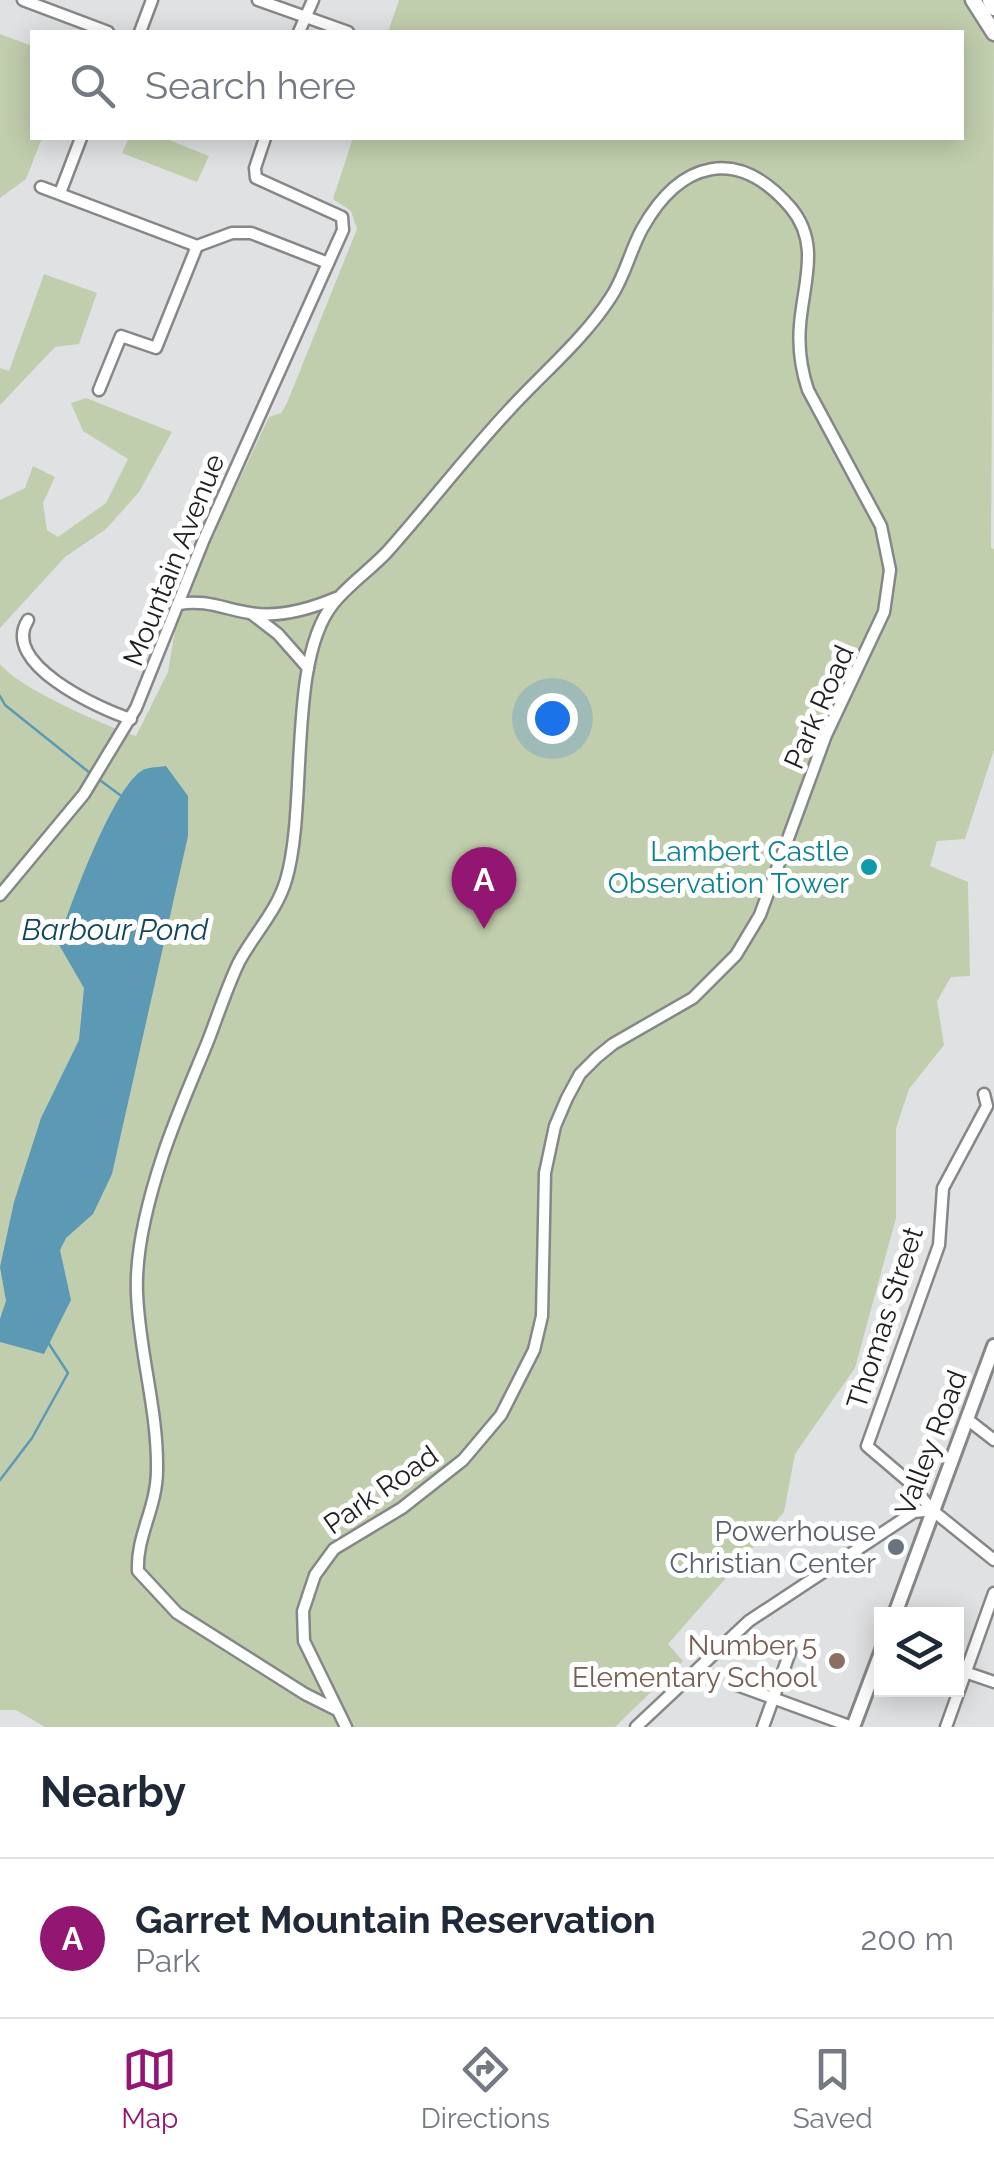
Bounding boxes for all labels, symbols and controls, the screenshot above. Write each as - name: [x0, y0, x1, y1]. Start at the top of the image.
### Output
- search box: [30, 30, 964, 140]
- icon: search: [65, 58, 120, 113]
- text: Search here: [145, 63, 356, 108]
- street label: Mountain Avenue: [116, 449, 232, 671]
- street label: Park Road: [777, 640, 861, 774]
- your location: [527, 693, 578, 744]
- place label: Lambert Castle Observation Tower: [608, 835, 849, 900]
- pin: A: [452, 846, 516, 929]
- marker: Lambert Castle Observation Tower: [858, 856, 880, 878]
- water label: Barbour Pond: [22, 912, 209, 947]
- street label: Thomas Street: [840, 1222, 930, 1413]
- street label: Valley Road: [888, 1366, 974, 1520]
- street label: Park Road: [318, 1439, 444, 1541]
- place label: Powerhouse Christian Center: [670, 1515, 876, 1580]
- marker: Powerhouse Christian Center: [885, 1536, 907, 1558]
- map controls: [874, 1607, 964, 1697]
- button: layers: [874, 1607, 964, 1697]
- place label: Number 5 Elementary School: [572, 1629, 817, 1694]
- marker: Number 5 Elementary School: [826, 1650, 848, 1672]
- text: Nearby: [40, 1768, 186, 1817]
- text: Garret Mountain Reservation: [135, 1897, 656, 1942]
- text: A: [62, 1920, 83, 1957]
- text: 200 m: [861, 1920, 954, 1957]
- text: Park: [135, 1942, 200, 1979]
- tab: Map: [121, 2042, 178, 2135]
- tab: Directions: [421, 2042, 550, 2135]
- tab: Saved: [793, 2042, 873, 2135]

